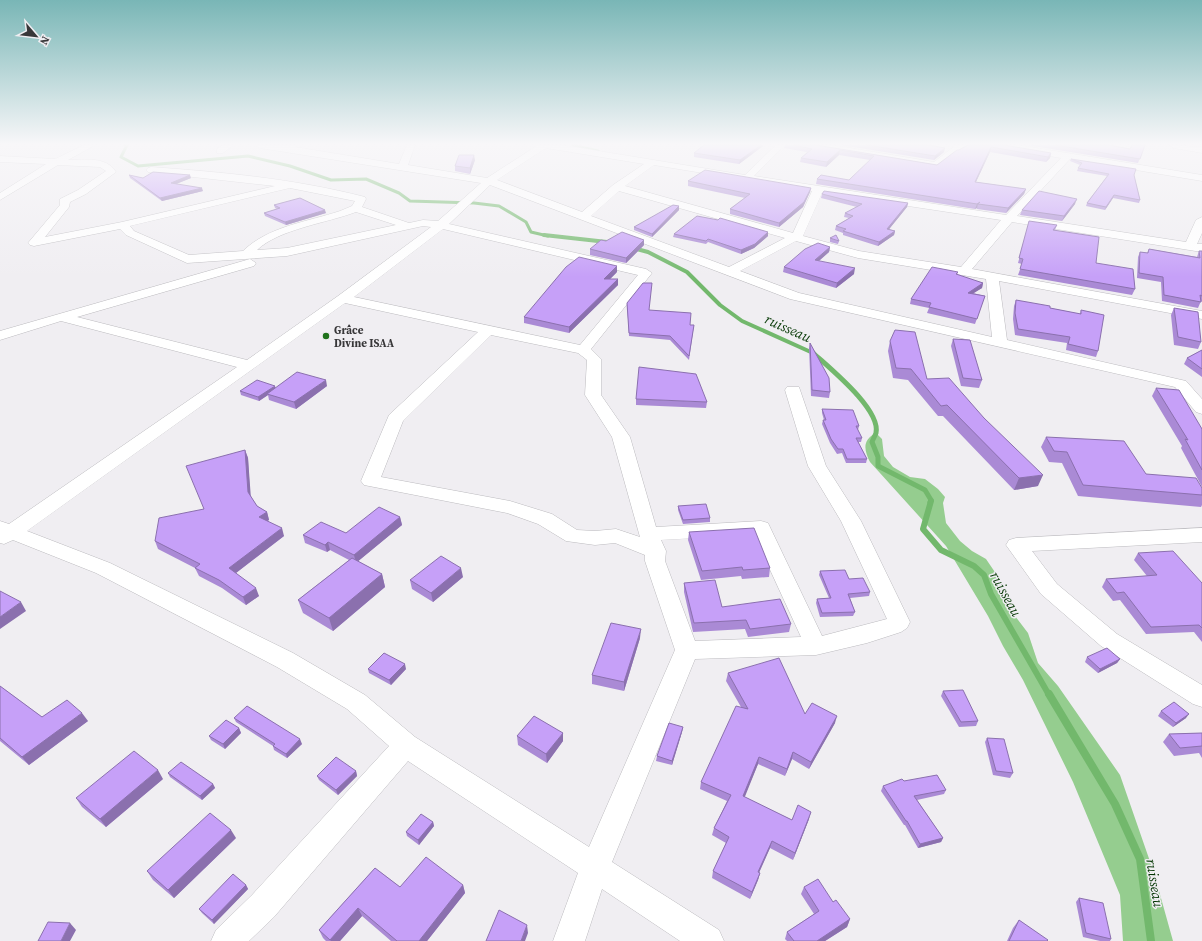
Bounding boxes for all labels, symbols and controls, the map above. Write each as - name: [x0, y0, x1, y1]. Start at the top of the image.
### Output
- north arrow: [16, 16, 56, 56]
- text: N: [36, 33, 53, 48]
- water label: ruisseau: [762, 309, 814, 347]
- place label: Grâce Divine ISAA: [334, 323, 395, 351]
- marker: Grâce Divine ISAA: [321, 331, 331, 341]
- water label: ruisseau: [985, 568, 1027, 620]
- water label: ruisseau: [1141, 857, 1169, 909]

